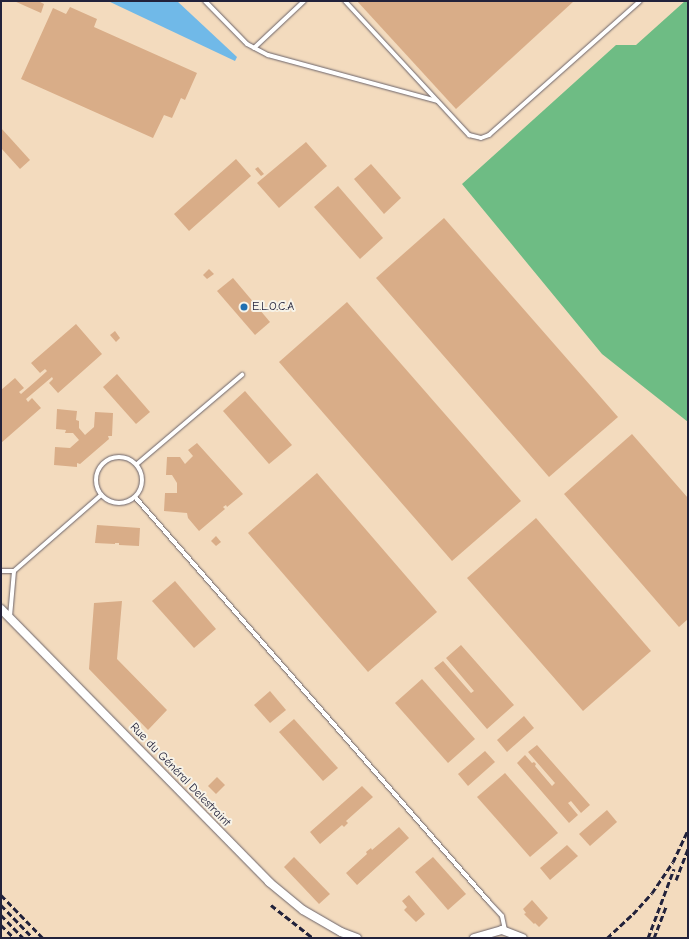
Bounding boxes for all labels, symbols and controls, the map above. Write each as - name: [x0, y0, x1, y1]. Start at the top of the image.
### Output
- place label: E.L.O.C.A: [252, 300, 294, 314]
- marker: E.L.O.C.A: [239, 302, 249, 312]
- street label: Rue du Général Delestraint: [127, 720, 233, 830]

